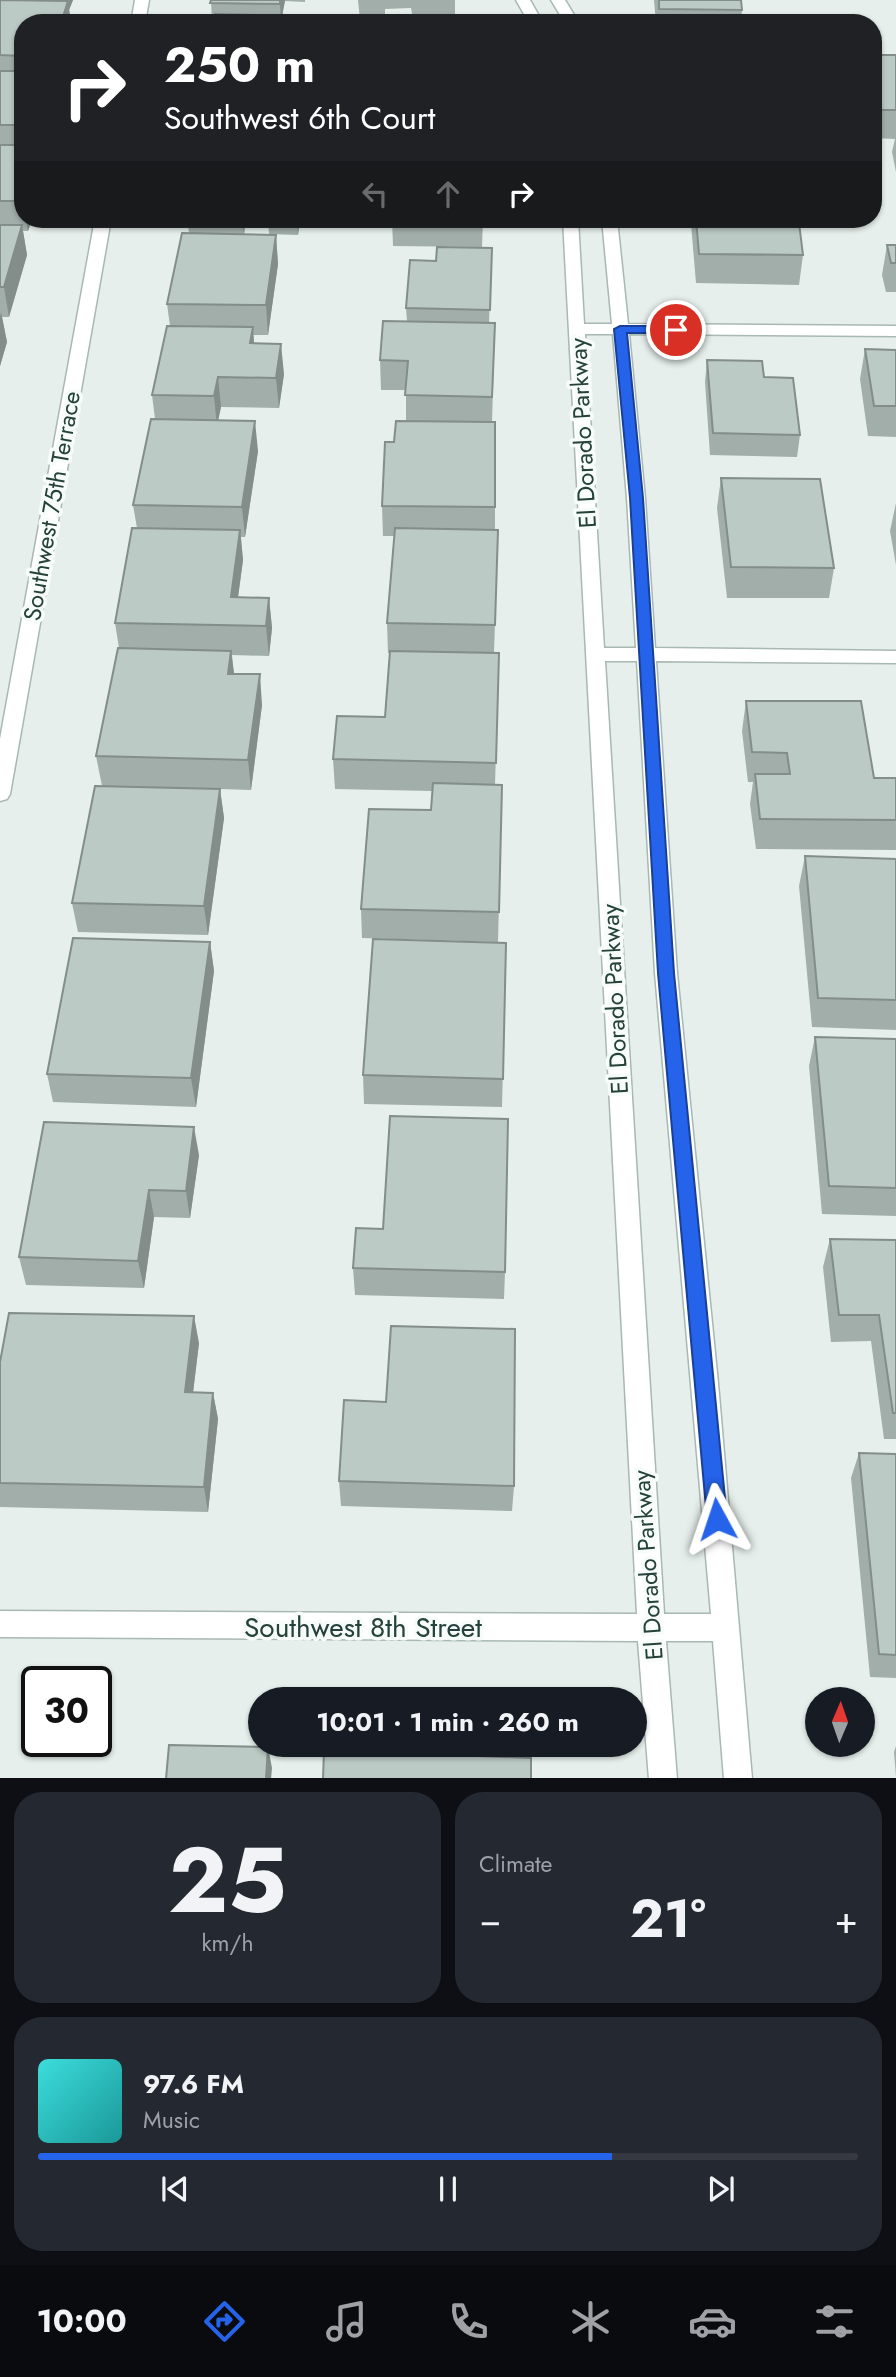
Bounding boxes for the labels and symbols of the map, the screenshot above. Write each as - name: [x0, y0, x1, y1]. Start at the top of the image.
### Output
- pin: [646, 300, 706, 360]
- street label: El Dorado Parkway: [560, 337, 605, 529]
- street label: Southwest 75th Terrace: [14, 388, 89, 624]
- street label: El Dorado Parkway: [592, 903, 637, 1095]
- street label: El Dorado Parkway: [623, 1468, 672, 1661]
- position arrow: [680, 1482, 754, 1556]
- street label: Southwest 8th Street: [244, 1607, 482, 1648]
- speed limit sign: 30: [21, 1666, 112, 1757]
- north arrow: [805, 1687, 875, 1757]

